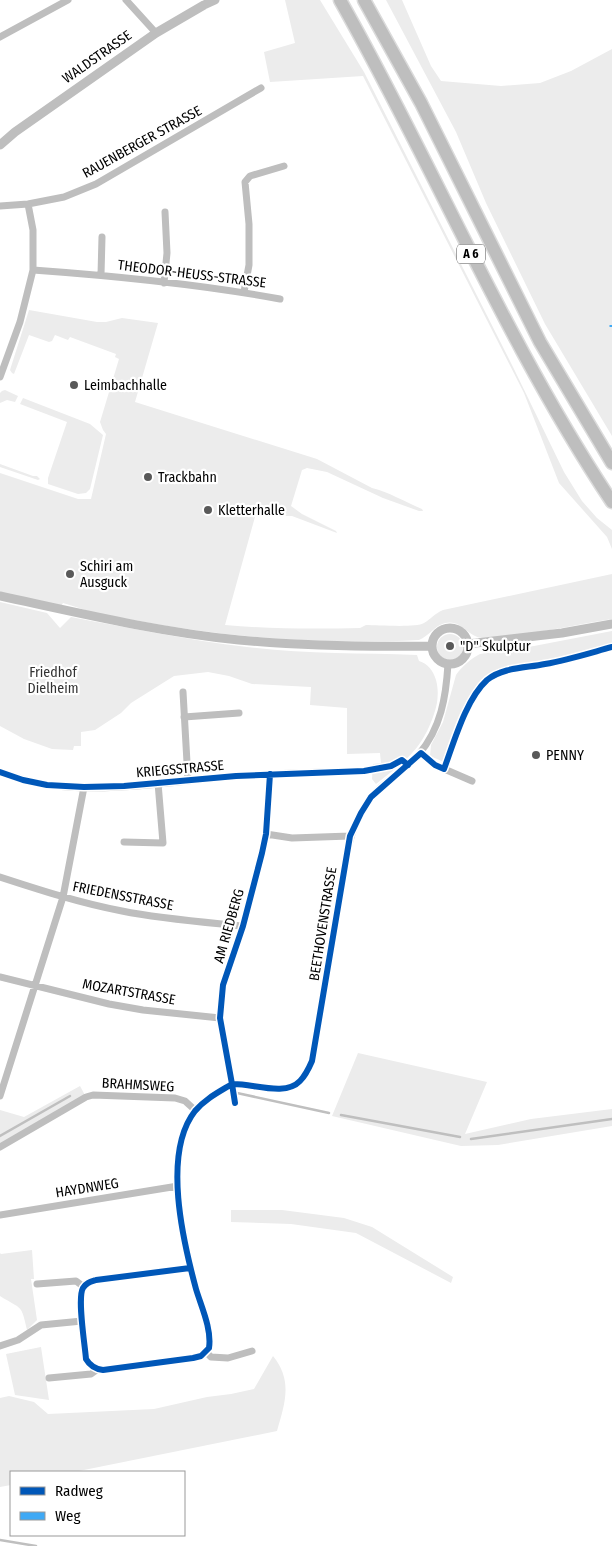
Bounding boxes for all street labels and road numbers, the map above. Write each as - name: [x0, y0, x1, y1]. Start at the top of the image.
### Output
- street label: WALDSTRASSE: [59, 27, 135, 87]
- street label: RAUENBERGER STRASSE: [79, 102, 205, 182]
- road number: A 6: [457, 244, 485, 264]
- street label: THEODOR-HEUSS-STRASSE: [117, 256, 268, 292]
- street label: KRIEGSSTRASSE: [135, 757, 225, 781]
- street label: BEETHOVENSTRASSE: [306, 865, 340, 982]
- street label: FRIEDENSSTRASSE: [71, 878, 175, 914]
- street label: AM RIEDBERG: [210, 887, 248, 965]
- street label: MOZARTSTRASSE: [81, 975, 177, 1009]
- street label: BRAHMSWEG: [101, 1075, 175, 1095]
- street label: HAYDNWEG: [54, 1175, 120, 1201]

